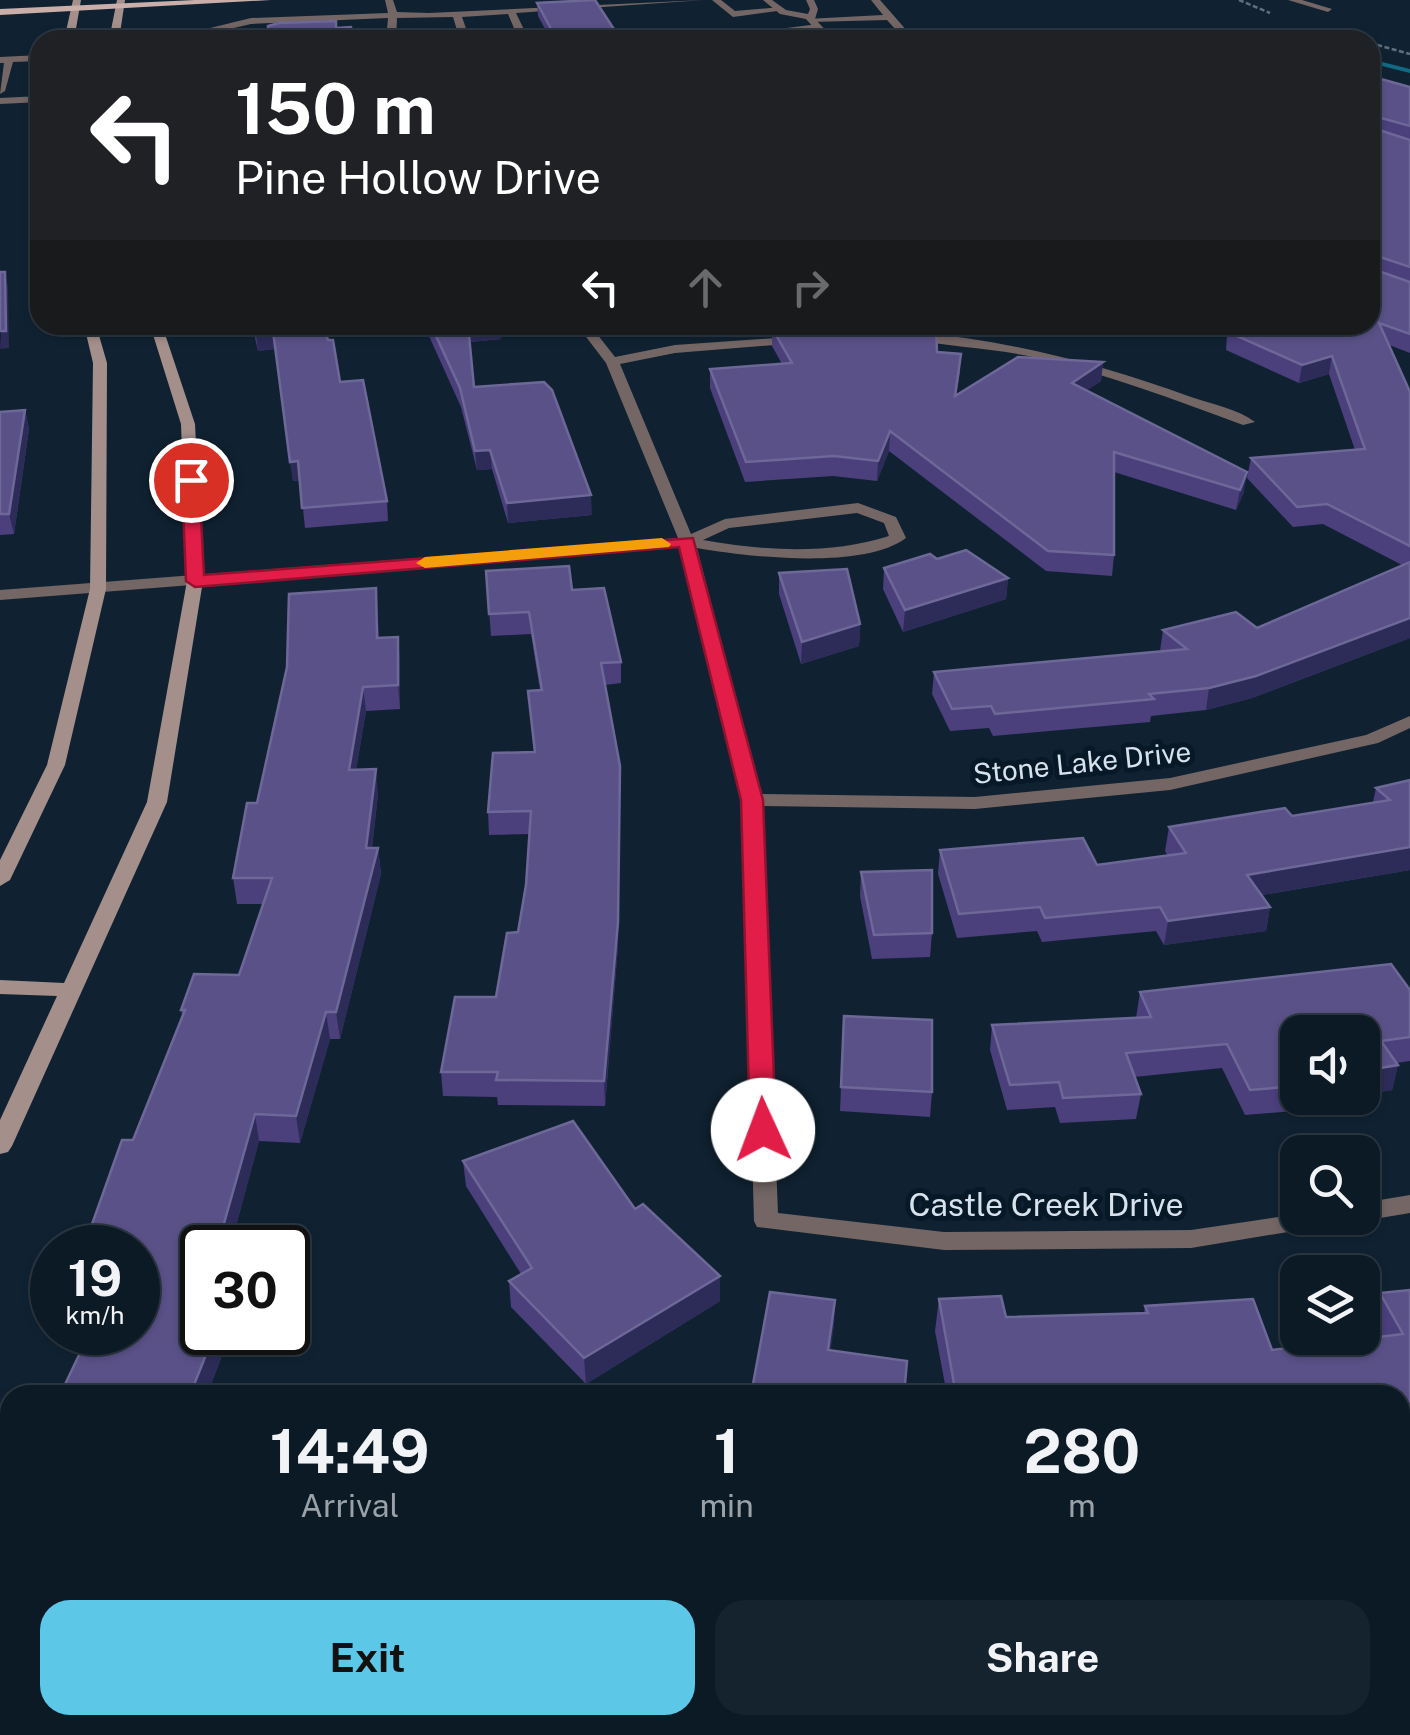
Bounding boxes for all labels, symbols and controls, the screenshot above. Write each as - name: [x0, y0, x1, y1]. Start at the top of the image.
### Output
- text: 150 m: [235, 67, 436, 150]
- icon: left: [70, 70, 200, 200]
- text: Pine Hollow Drive: [235, 151, 601, 204]
- icon: left: [573, 260, 628, 315]
- icon: ahead: [678, 260, 733, 315]
- icon: right: [783, 260, 838, 315]
- pin: [149, 438, 234, 523]
- icon: arrive: [164, 453, 219, 508]
- street label: Stone Lake Drive: [971, 734, 1193, 790]
- map controls: [1280, 1015, 1380, 1355]
- button: sound: [1280, 1015, 1380, 1115]
- position arrow: [711, 1078, 815, 1182]
- button: search: [1280, 1135, 1380, 1235]
- street label: Castle Creek Drive: [908, 1186, 1184, 1223]
- speed limit sign: 30: [180, 1225, 310, 1355]
- text: 19: [68, 1248, 122, 1307]
- button: layers: [1280, 1255, 1380, 1355]
- text: km/h: [66, 1300, 124, 1330]
- text: 14:49: [270, 1416, 430, 1487]
- text: 1: [714, 1416, 739, 1487]
- text: 280: [1023, 1416, 1140, 1487]
- text: Arrival: [300, 1487, 399, 1524]
- text: min: [699, 1487, 754, 1524]
- text: m: [1068, 1487, 1096, 1524]
- button: Exit: [40, 1600, 695, 1715]
- button: Share: [715, 1600, 1370, 1715]

